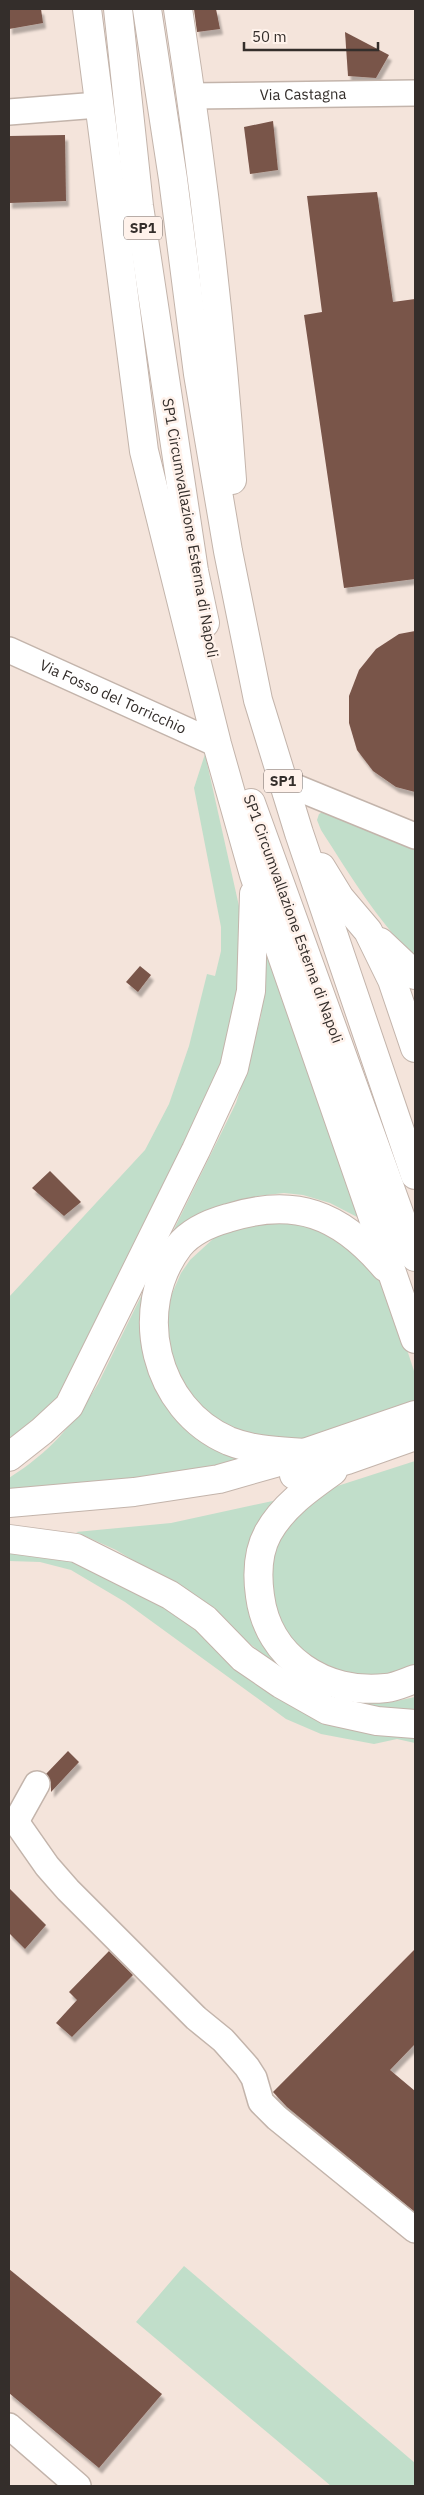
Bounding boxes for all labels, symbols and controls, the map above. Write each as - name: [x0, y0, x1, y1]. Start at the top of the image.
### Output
- scale bar: [244, 20, 378, 52]
- text: 50 m: [252, 27, 287, 46]
- street label: Via Castagna: [259, 84, 346, 104]
- road number: SP1: [124, 217, 162, 240]
- street label: SP1 Circumvallazione Esterna di Napoli: [158, 397, 223, 659]
- street label: Via Fosso del Torricchio: [37, 655, 189, 738]
- road number: SP1: [264, 769, 302, 792]
- street label: SP1 Circumvallazione Esterna di Napoli: [240, 792, 347, 1046]

